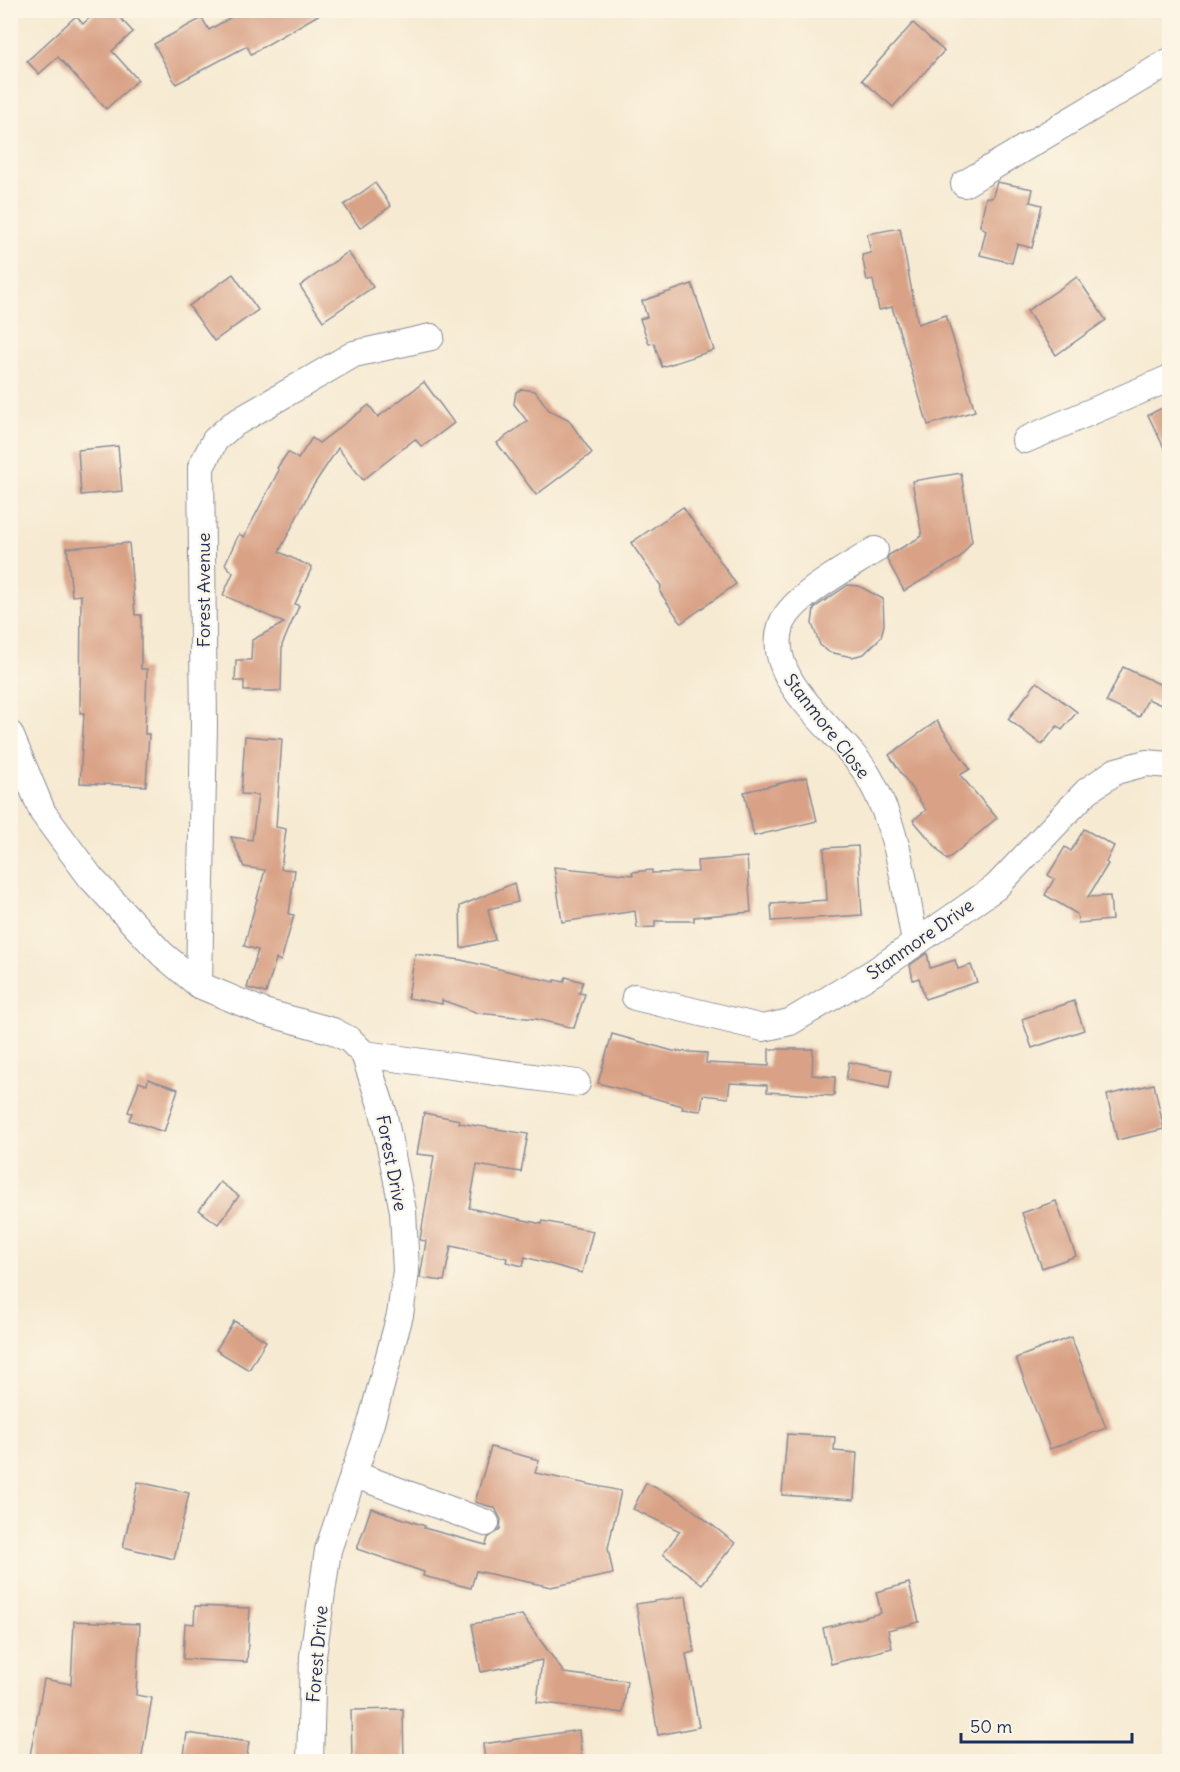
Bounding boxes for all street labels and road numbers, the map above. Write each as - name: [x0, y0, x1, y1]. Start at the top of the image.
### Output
- street label: Forest Avenue: [192, 533, 215, 647]
- street label: Stanmore Close: [779, 669, 875, 783]
- street label: Stanmore Drive: [862, 894, 978, 984]
- street label: Forest Drive: [371, 1113, 413, 1213]
- street label: Forest Drive: [301, 1605, 333, 1703]

